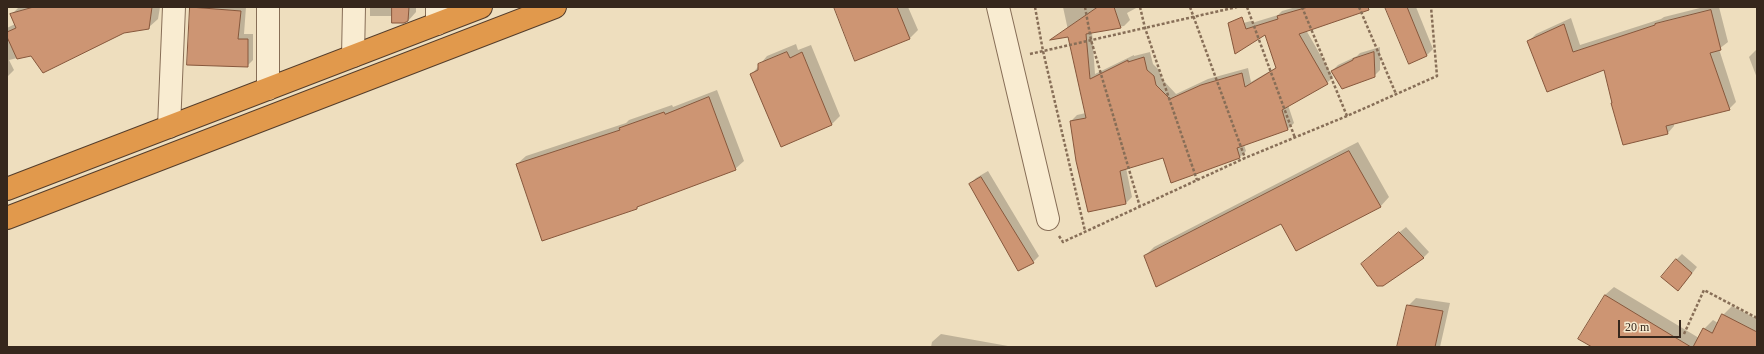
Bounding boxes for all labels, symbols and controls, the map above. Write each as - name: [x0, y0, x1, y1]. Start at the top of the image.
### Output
- scale bar: [1620, 312, 1683, 338]
- text: 20 m: [1625, 320, 1649, 334]

